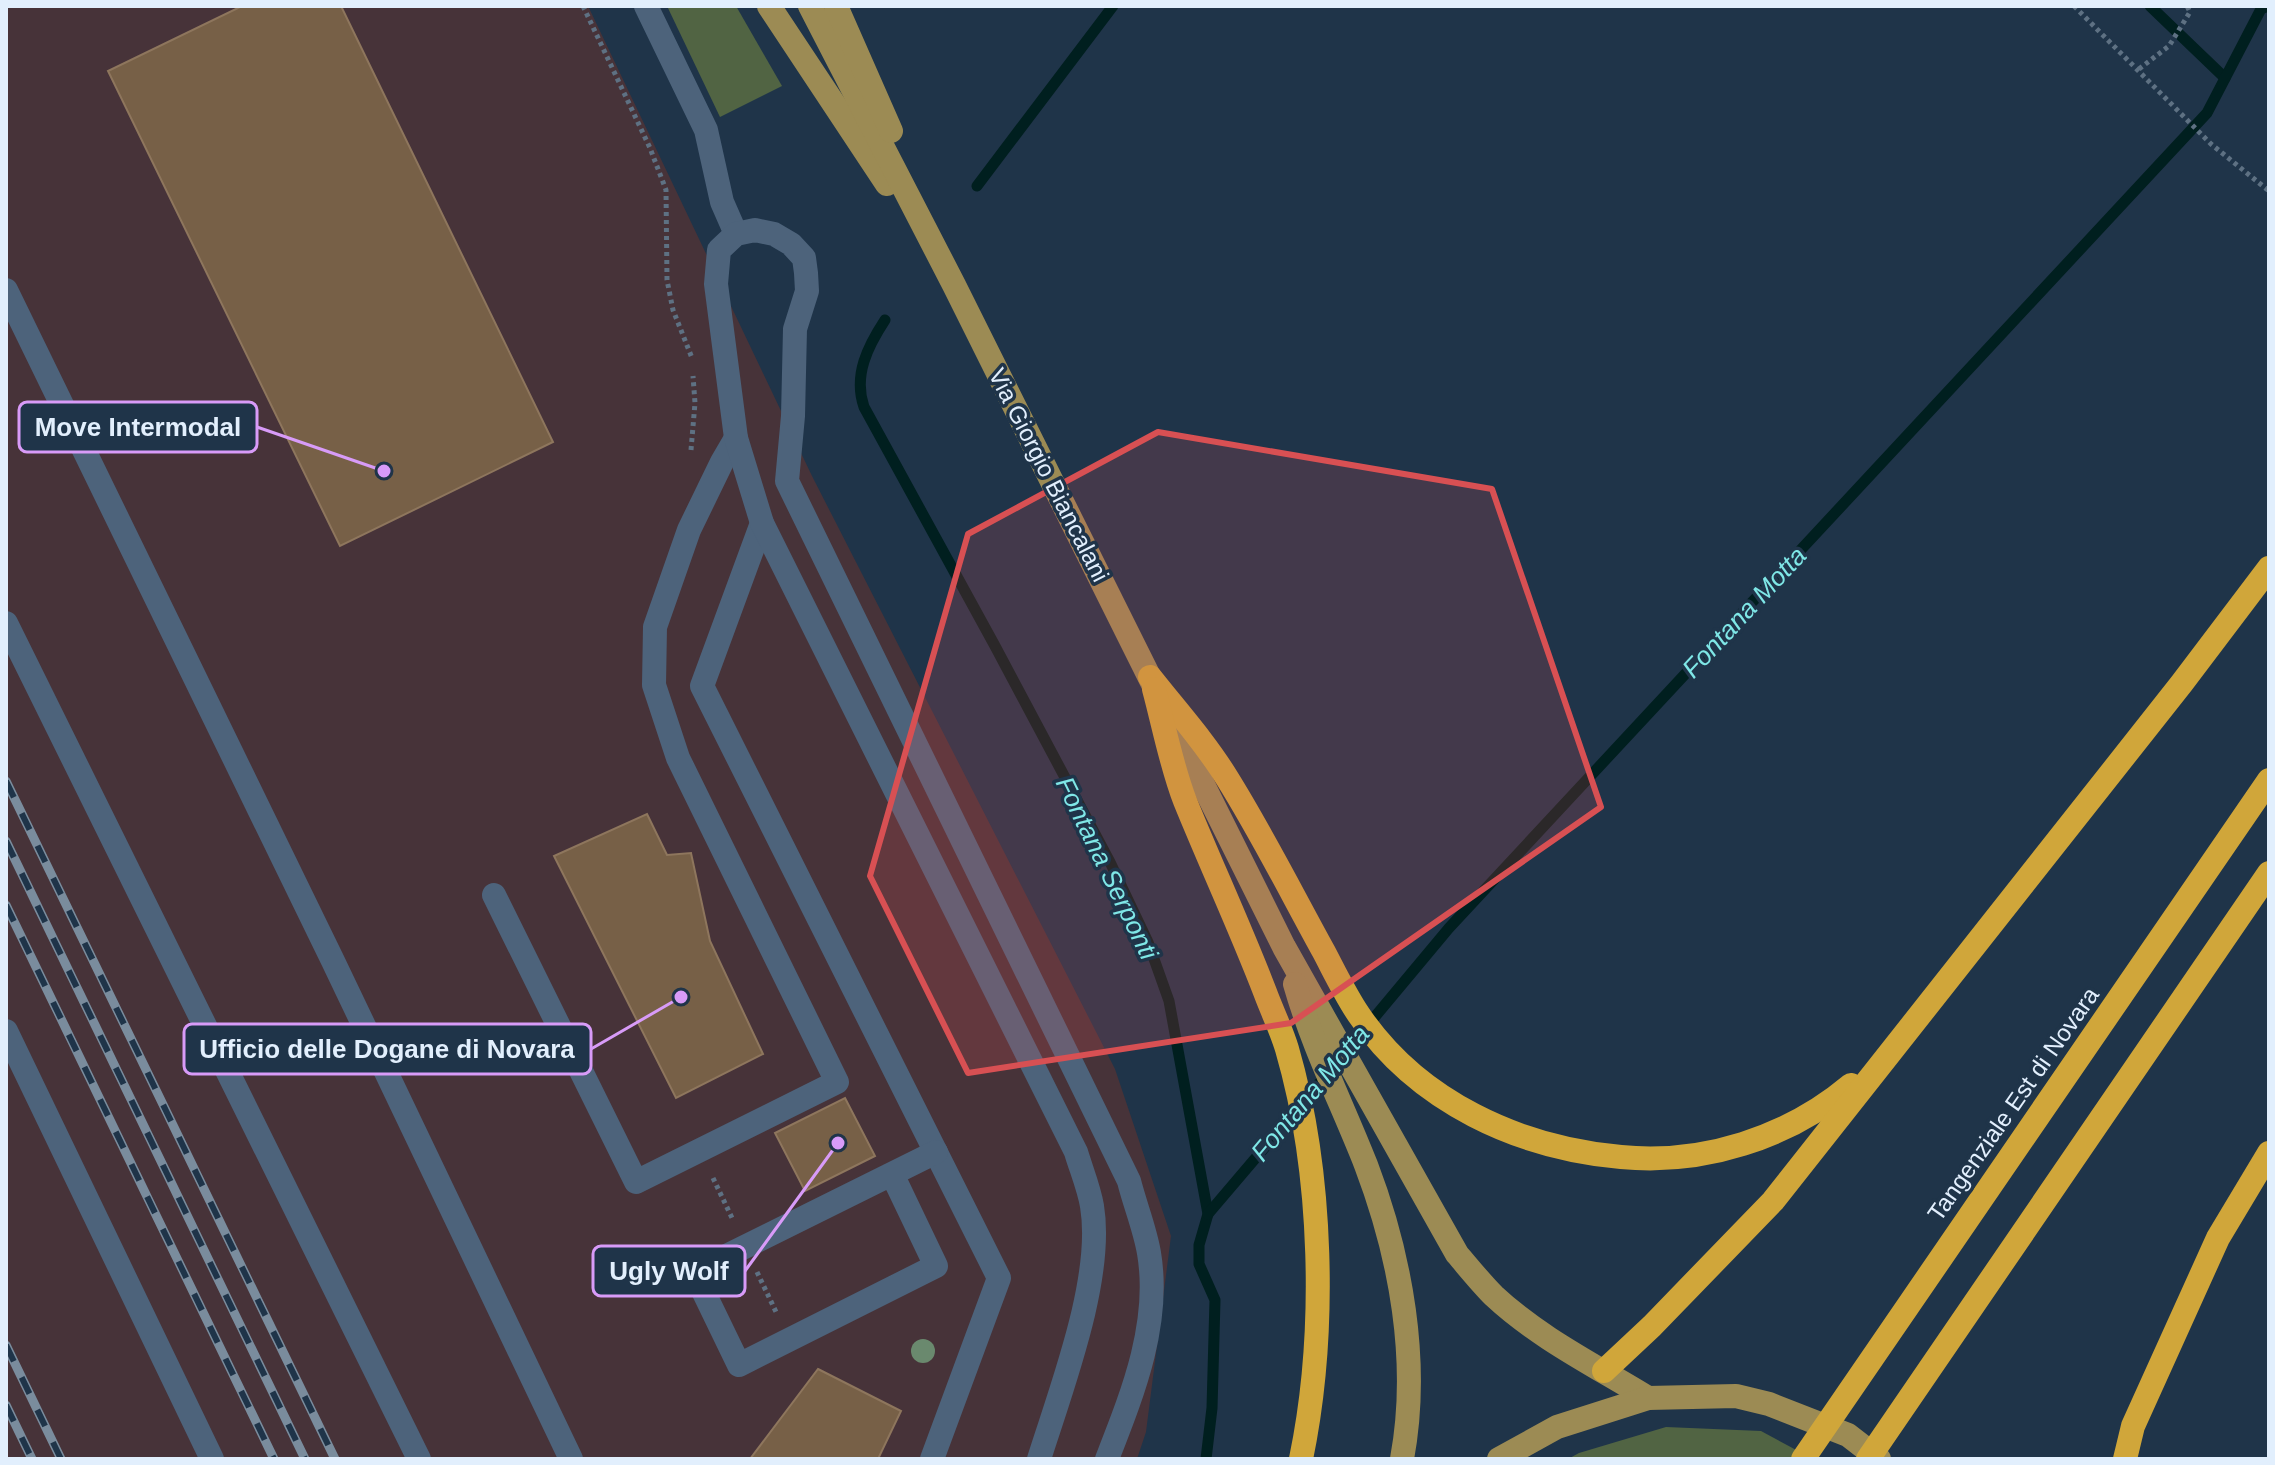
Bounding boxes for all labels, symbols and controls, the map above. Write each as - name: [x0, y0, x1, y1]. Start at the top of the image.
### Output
- street label: Via Giorgio Biancalani: [983, 364, 1115, 586]
- callout: Move Intermodal: [19, 402, 257, 452]
- text: Move Intermodal: [35, 412, 241, 442]
- water label: Fontana Motta: [1676, 540, 1812, 684]
- water label: Fontana Serponti: [1050, 772, 1165, 965]
- street label: Tangenziale Est di Novara: [1922, 982, 2104, 1226]
- water label: Fontana Motta: [1245, 1019, 1375, 1167]
- callout: Ufficio delle Dogane di Novara: [184, 1024, 591, 1074]
- text: Ufficio delle Dogane di Novara: [199, 1034, 575, 1064]
- callout: Ugly Wolf: [593, 1246, 745, 1296]
- text: Ugly Wolf: [609, 1256, 729, 1286]

